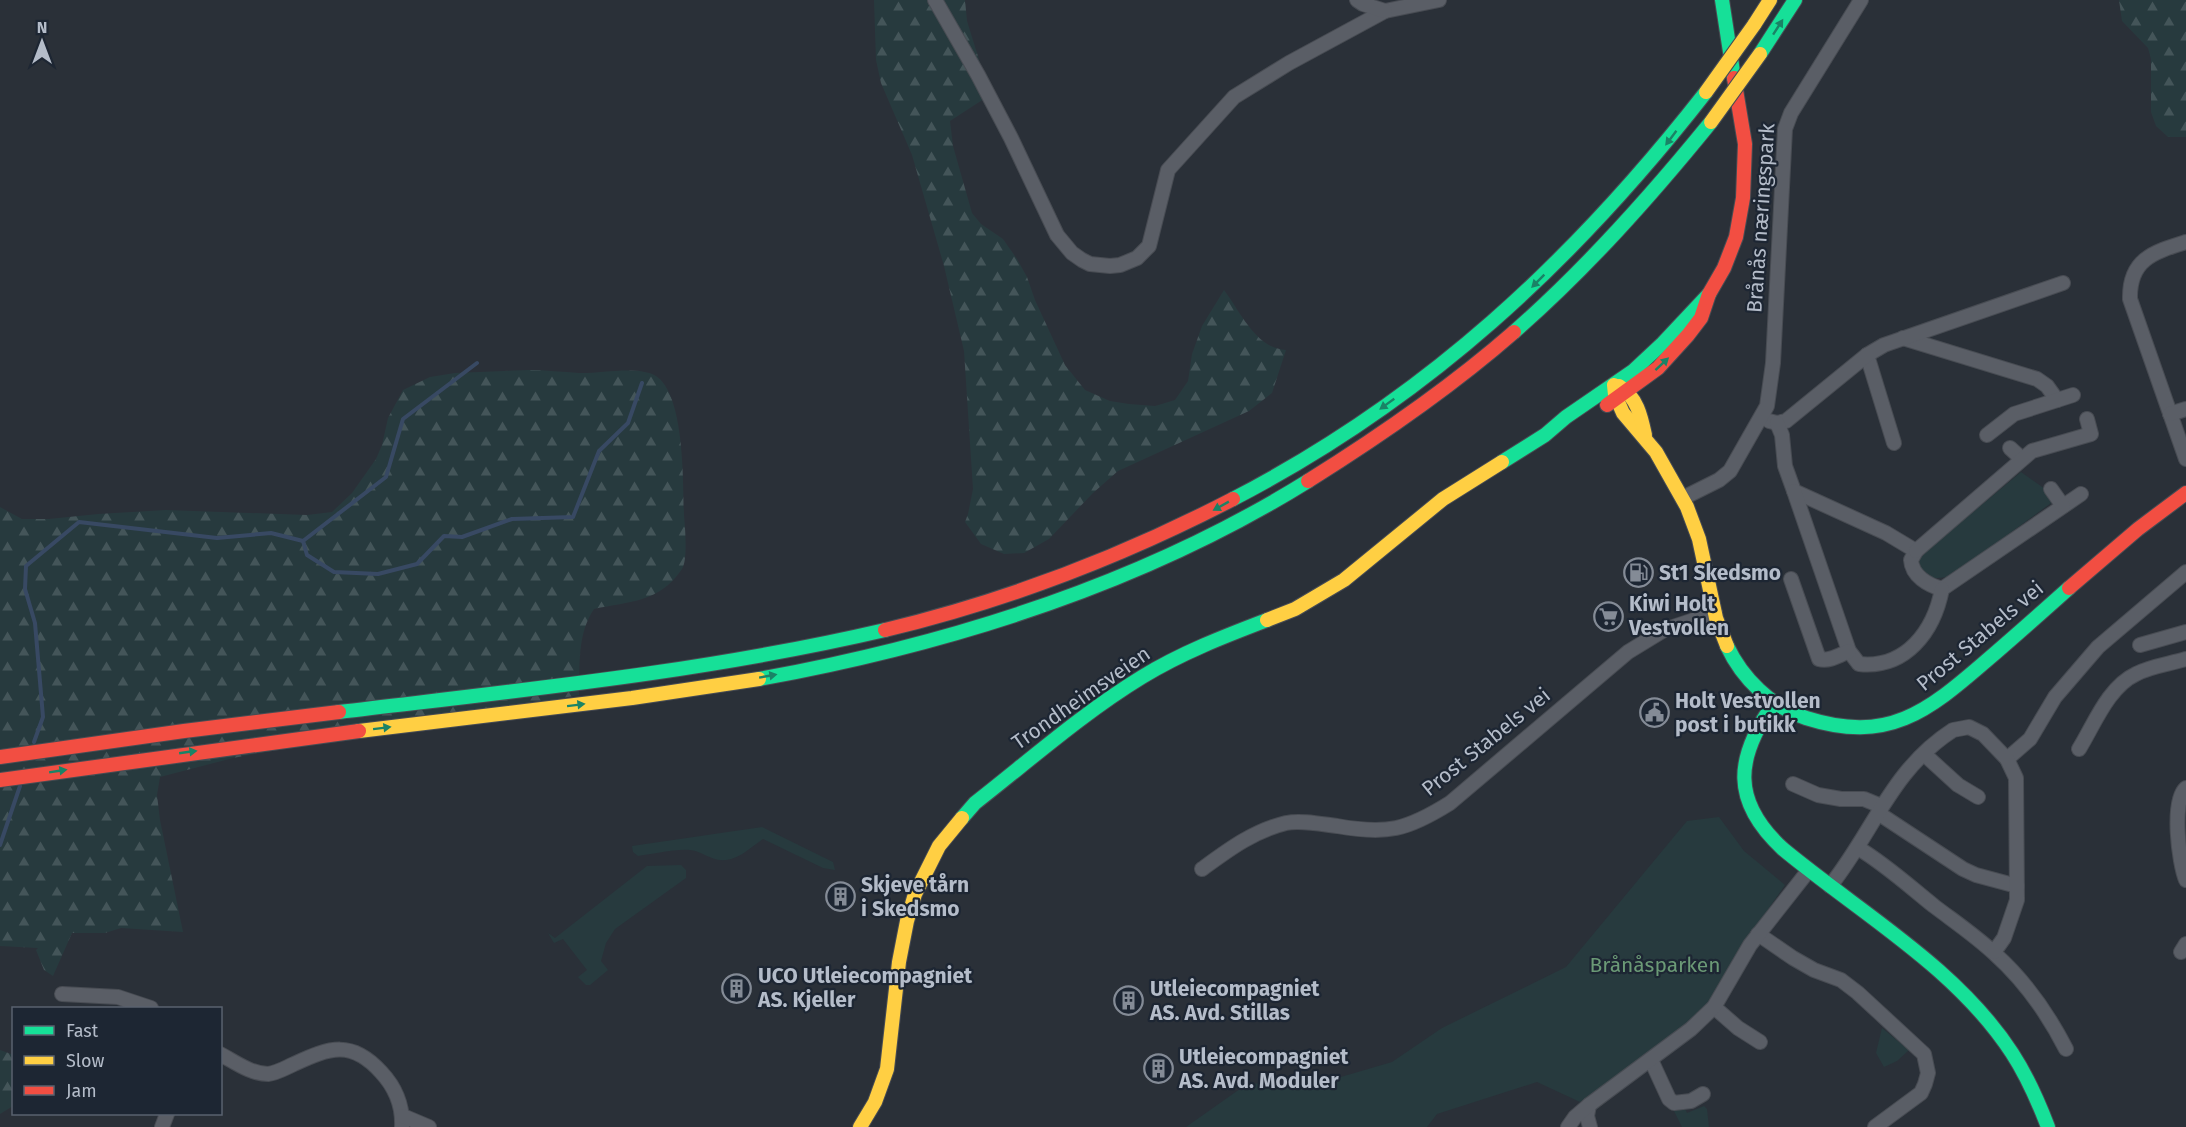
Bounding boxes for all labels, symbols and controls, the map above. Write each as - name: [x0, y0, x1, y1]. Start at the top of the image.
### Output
- north arrow: [12, 12, 72, 72]
- text: N: [37, 18, 47, 37]
- one-way arrow: [1772, 19, 1783, 35]
- street label: Brånås næringspark: [1741, 122, 1781, 314]
- one-way arrow: [1665, 131, 1677, 146]
- one-way arrow: [1531, 273, 1545, 287]
- one-way arrow: [1654, 357, 1669, 371]
- one-way arrow: [1380, 398, 1396, 410]
- one-way arrow: [1212, 501, 1229, 511]
- fuel station icon: St1 Skedsmo: [1622, 557, 1654, 589]
- place label: St1 Skedsmo: [1659, 560, 1781, 586]
- street label: Prost Stabels vei: [1911, 575, 2049, 697]
- place label: Kiwi Holt Vestvollen: [1628, 591, 1729, 641]
- supermarket icon: Kiwi Holt Vestvollen: [1592, 600, 1624, 632]
- street label: Trondheimsveien: [1007, 641, 1155, 755]
- one-way arrow: [759, 671, 778, 680]
- street label: Prost Stabels vei: [1416, 682, 1556, 802]
- place label: Holt Vestvollen post i butikk: [1675, 688, 1821, 738]
- public building icon: Holt Vestvollen post i butikk: [1638, 697, 1670, 729]
- one-way arrow: [566, 700, 585, 710]
- one-way arrow: [373, 724, 392, 733]
- one-way arrow: [179, 748, 198, 757]
- one-way arrow: [48, 767, 67, 776]
- place label: Skjeve tårn i Skedsmo: [861, 872, 969, 922]
- building icon: Skjeve tårn i Skedsmo: [824, 881, 856, 913]
- park label: Brånåsparken: [1590, 952, 1721, 978]
- place label: UCO Utleiecompagniet AS. Kjeller: [757, 963, 973, 1013]
- building icon: UCO Utleiecompagniet AS. Kjeller: [721, 972, 753, 1004]
- place label: Utleiecompagniet AS. Avd. Stillas: [1149, 976, 1320, 1026]
- building icon: Utleiecompagniet AS. Avd. Stillas: [1113, 985, 1145, 1017]
- legend: [12, 1007, 222, 1115]
- text: Fast: [66, 1020, 99, 1042]
- place label: Utleiecompagniet AS. Avd. Moduler: [1178, 1044, 1349, 1094]
- text: Slow: [66, 1050, 105, 1072]
- building icon: Utleiecompagniet AS. Avd. Moduler: [1142, 1053, 1174, 1085]
- text: Jam: [66, 1080, 97, 1102]

